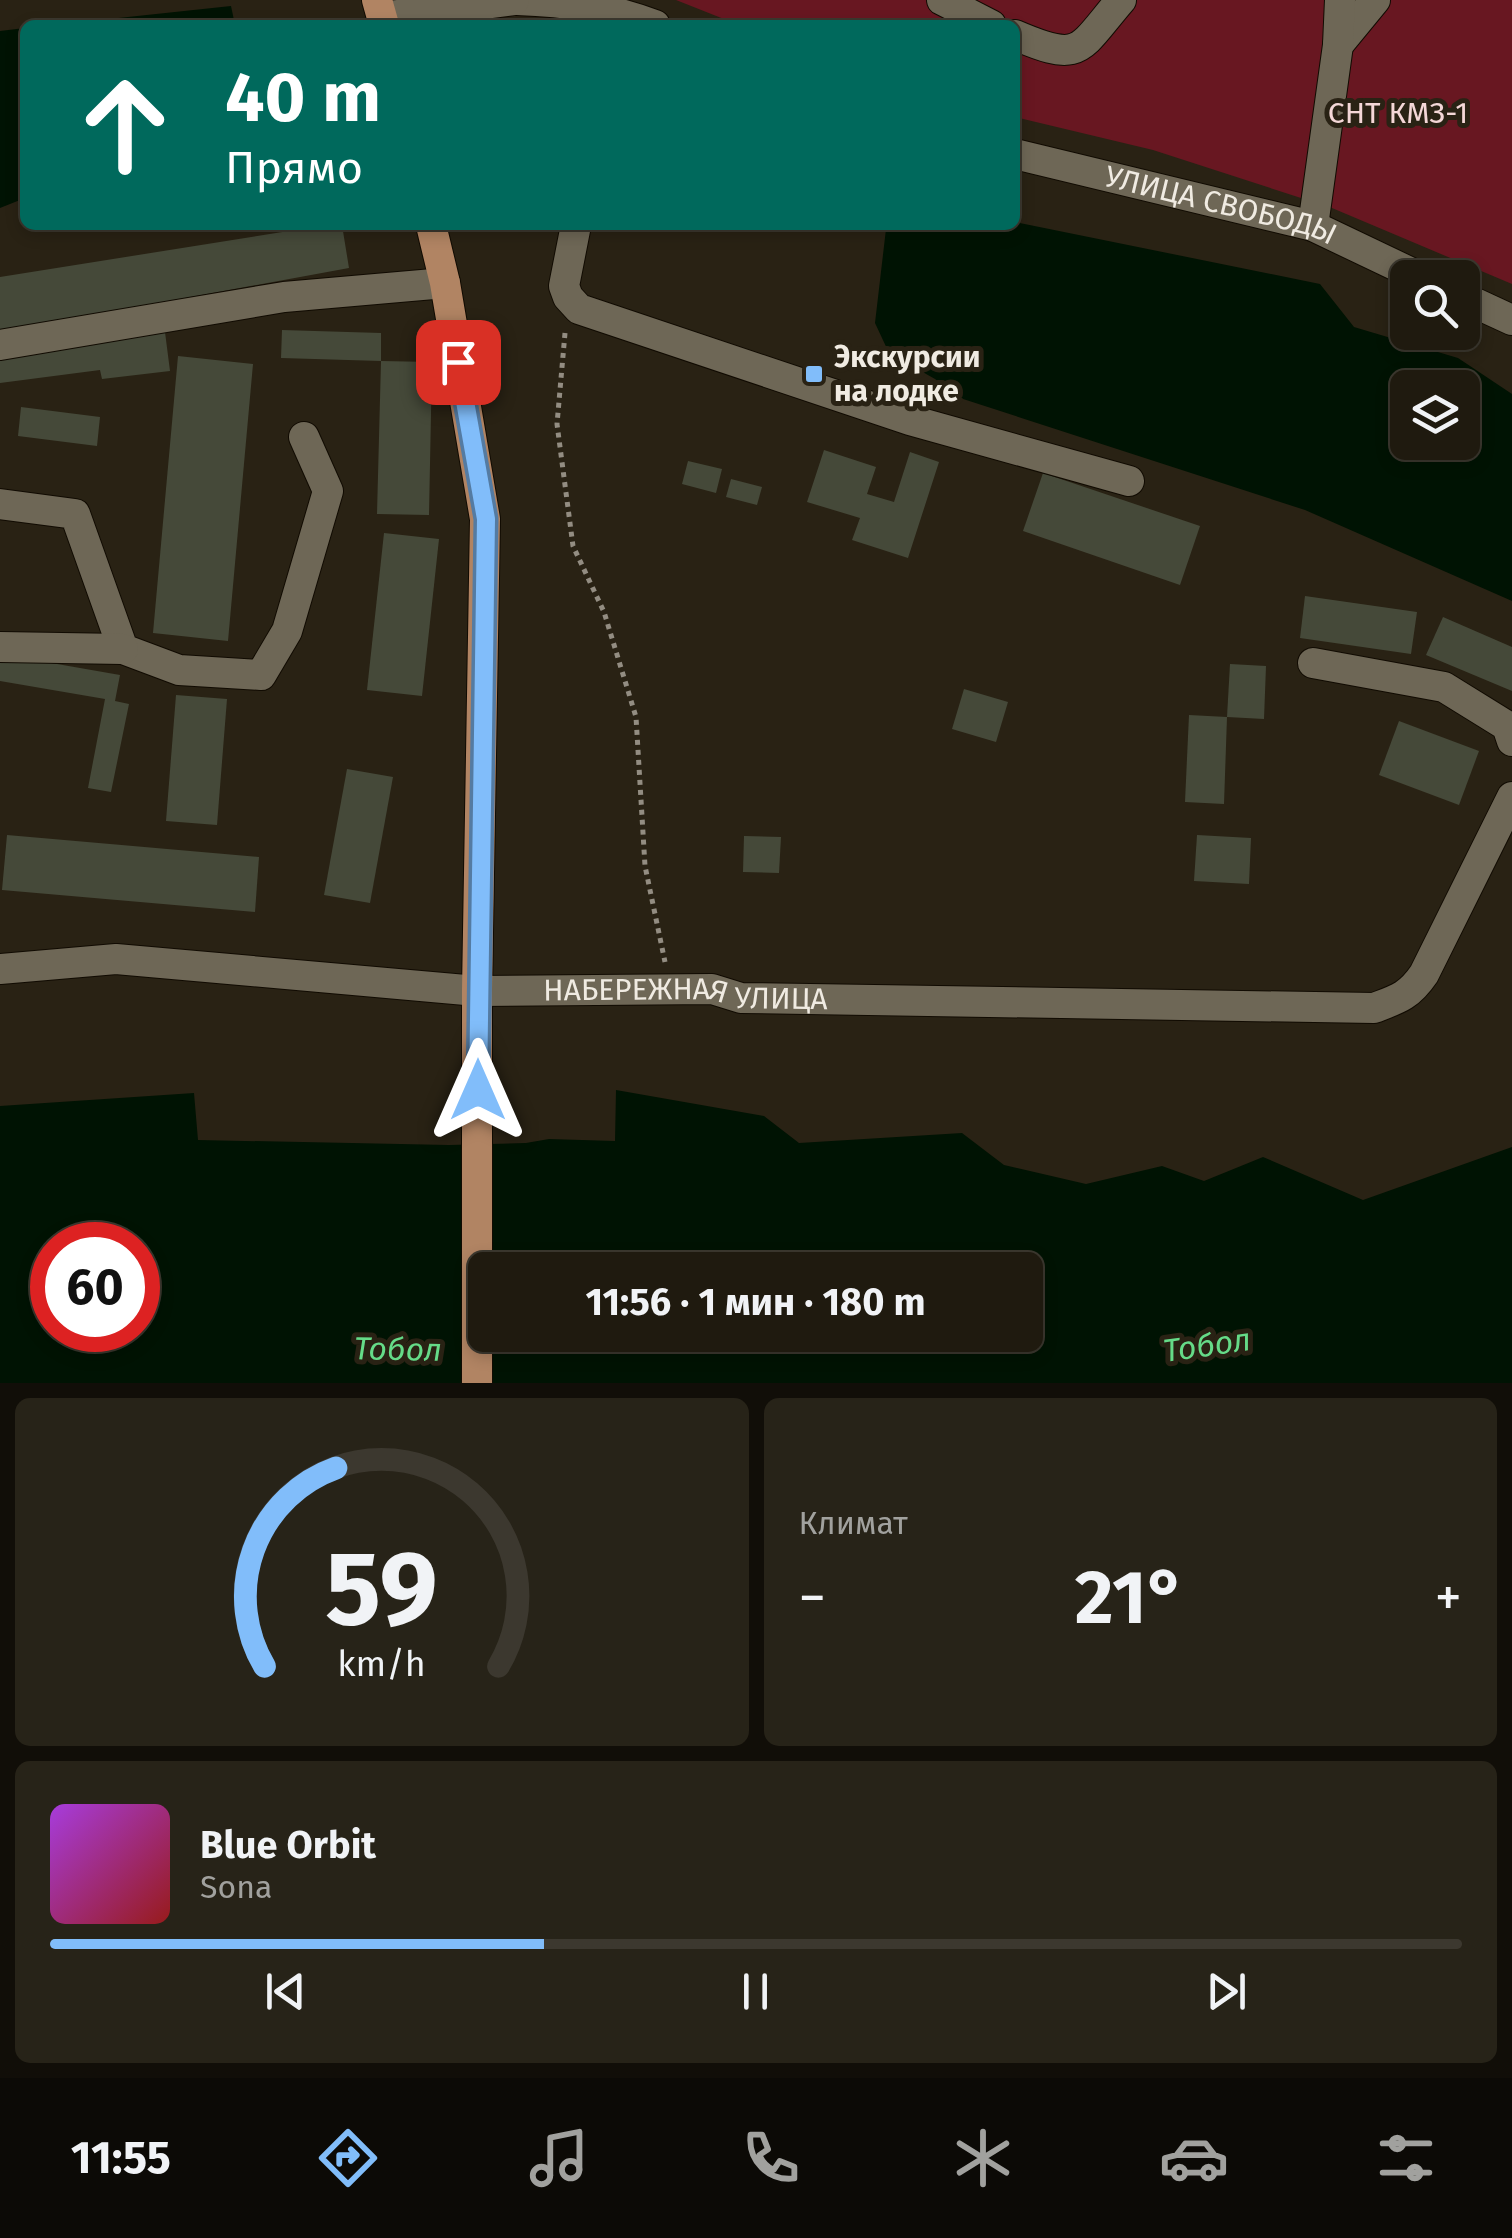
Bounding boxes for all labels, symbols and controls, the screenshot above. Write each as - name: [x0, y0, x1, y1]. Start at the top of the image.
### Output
- text: 40 m: [225, 56, 381, 140]
- icon: ahead: [60, 60, 190, 190]
- park label: СНТ КМЗ-1: [1328, 95, 1468, 131]
- text: Прямо: [225, 141, 363, 195]
- street label: УЛИЦА СВОБОДЫ: [1101, 158, 1343, 253]
- map controls: [1390, 260, 1480, 460]
- button: search: [1390, 260, 1480, 350]
- pin: [416, 320, 501, 405]
- icon: arrive: [431, 335, 486, 390]
- place label: Экскурсии на лодке: [834, 339, 980, 409]
- marker: Экскурсии на лодке: [803, 363, 825, 385]
- button: layers: [1390, 370, 1480, 460]
- street label: НАБЕРЕЖНАЯ УЛИЦА: [543, 971, 829, 1017]
- position arrow: [426, 1038, 530, 1142]
- speed limit sign: 60: [30, 1222, 160, 1352]
- text: 11:56 · 1 мин · 180 m: [585, 1279, 926, 1325]
- water label: Тобол: [1161, 1320, 1253, 1370]
- water label: Тобол: [354, 1329, 442, 1369]
- text: Климат: [799, 1504, 908, 1542]
- text: 59: [326, 1527, 438, 1652]
- text: 21°: [1075, 1553, 1186, 1643]
- text: −: [799, 1565, 826, 1631]
- text: +: [1435, 1565, 1462, 1631]
- text: km/h: [338, 1643, 426, 1685]
- text: Blue Orbit: [200, 1822, 376, 1868]
- text: Sona: [200, 1868, 272, 1906]
- icon: previous: [258, 1964, 313, 2019]
- icon: pause: [728, 1964, 783, 2019]
- icon: next: [1199, 1964, 1254, 2019]
- icon: directions: [313, 2123, 383, 2193]
- icon: music: [524, 2123, 594, 2193]
- icon: phone: [736, 2123, 806, 2193]
- icon: climate: [948, 2123, 1018, 2193]
- icon: car: [1159, 2123, 1229, 2193]
- icon: filters: [1371, 2123, 1441, 2193]
- text: 11:55: [71, 2131, 171, 2185]

